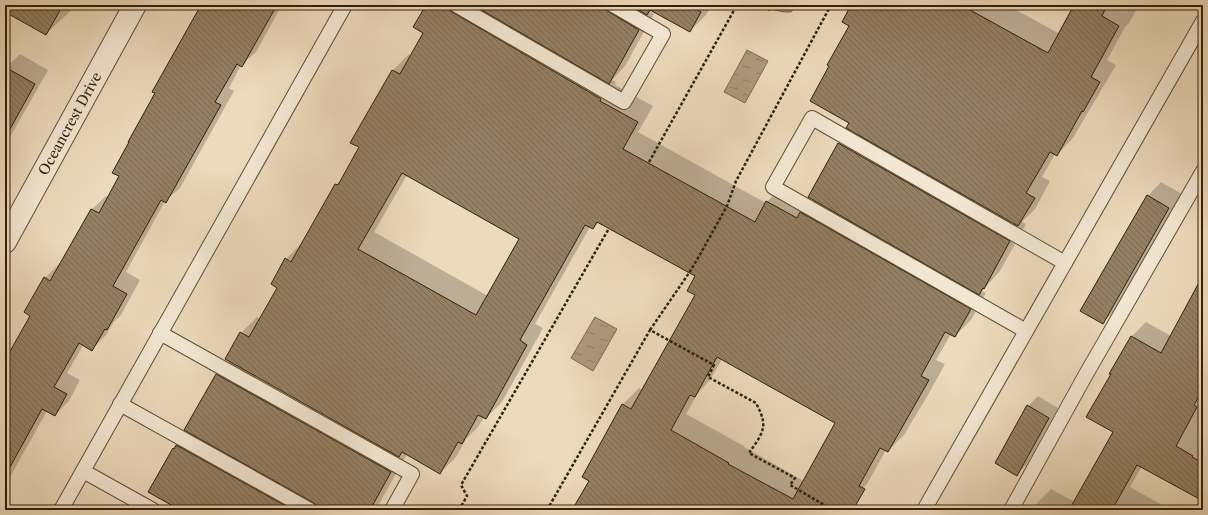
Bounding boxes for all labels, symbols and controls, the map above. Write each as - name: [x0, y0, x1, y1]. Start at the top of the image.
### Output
- street label: Oceancrest Drive: [34, 69, 106, 178]

